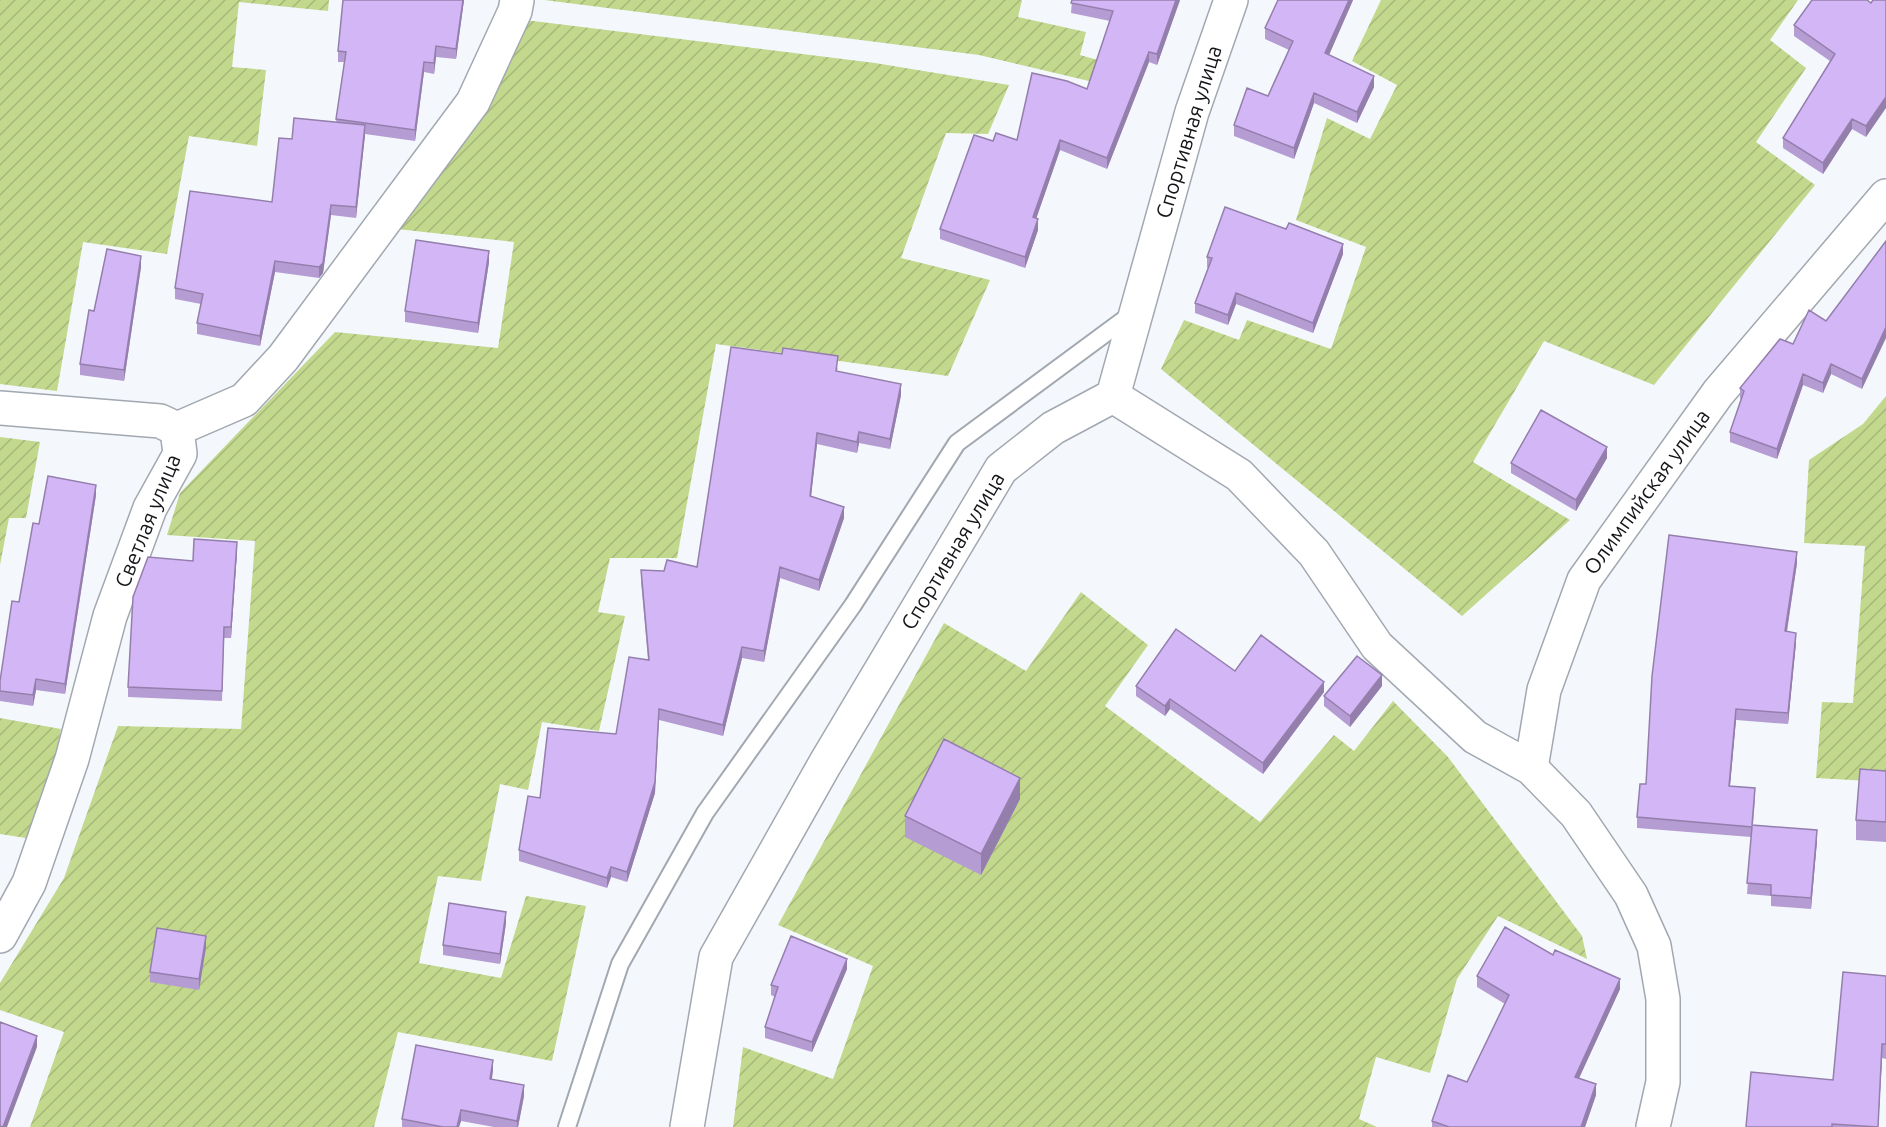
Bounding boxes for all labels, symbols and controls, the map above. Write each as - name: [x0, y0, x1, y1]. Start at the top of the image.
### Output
- street label: Спортивная улица: [1150, 42, 1226, 221]
- street label: Олимпийская улица: [1578, 404, 1714, 578]
- street label: Светлая улица: [109, 451, 185, 591]
- street label: Спортивная улица: [896, 467, 1009, 634]

